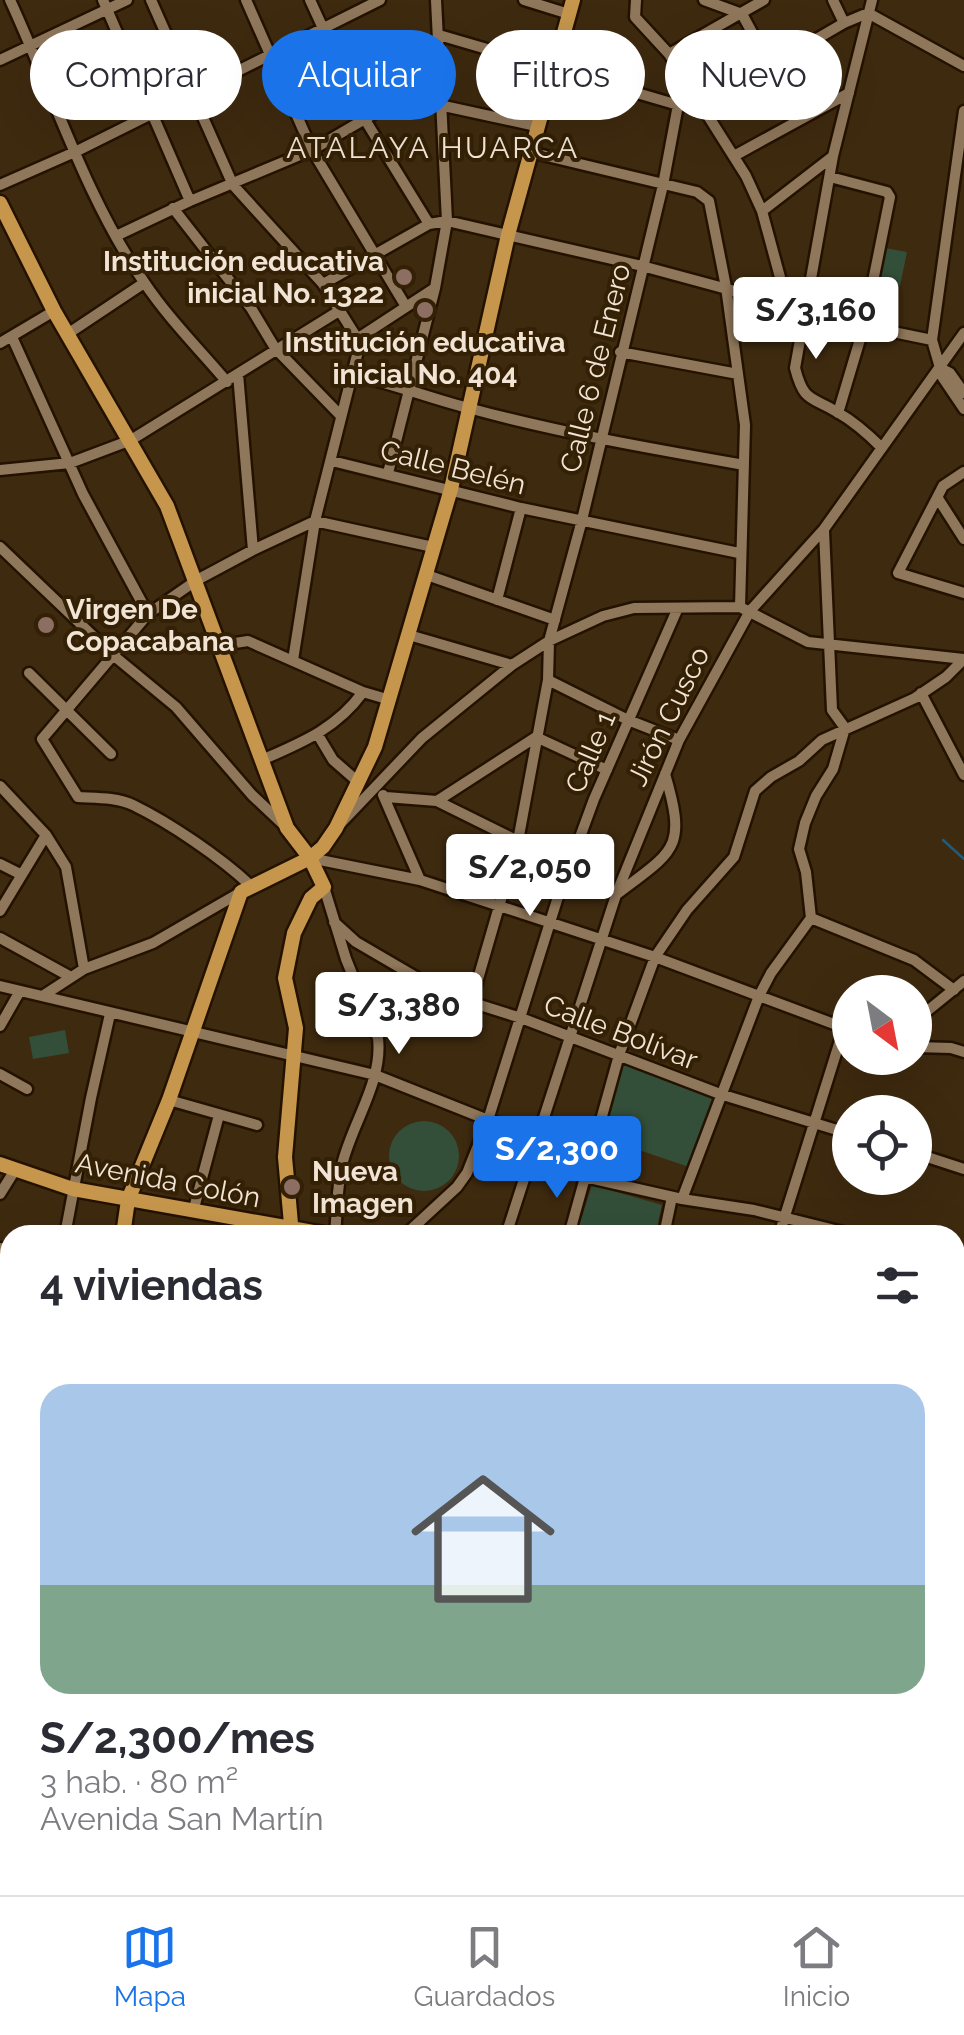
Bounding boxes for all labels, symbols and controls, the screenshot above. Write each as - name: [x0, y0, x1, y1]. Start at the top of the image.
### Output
- chip: Comprar: [30, 30, 242, 120]
- chip: Alquilar: [262, 30, 456, 120]
- chip: Filtros: [476, 30, 645, 120]
- chip: Nuevo: [665, 30, 842, 120]
- district label: ATALAYA HUARCA: [286, 130, 580, 165]
- place label: Institución educativa inicial No. 1322: [103, 245, 384, 310]
- street label: Calle 6 de Enero: [554, 260, 637, 476]
- marker: Institución educativa inicial No. 1322: [393, 266, 415, 288]
- pin: S/3,160: [724, 277, 908, 362]
- text: S/3,160: [755, 291, 877, 328]
- marker: Institución educativa inicial No. 404: [414, 299, 436, 321]
- place label: Institución educativa inicial No. 404: [285, 326, 566, 391]
- street label: Calle Belén: [377, 433, 529, 501]
- place label: Virgen De Copacabana: [66, 593, 235, 658]
- marker: Virgen De Copacabana: [35, 614, 57, 636]
- street label: Jirón Cusco: [621, 641, 716, 791]
- street label: Calle 1: [559, 706, 622, 798]
- pin: S/2,050: [438, 834, 622, 919]
- text: S/2,050: [468, 848, 592, 885]
- pin: S/3,380: [307, 972, 491, 1057]
- north arrow: [832, 975, 932, 1075]
- map controls: [832, 975, 932, 1195]
- text: S/3,380: [337, 986, 461, 1023]
- street label: Calle Bolívar: [539, 988, 702, 1077]
- button: locate: [832, 1095, 932, 1195]
- pin: S/2,300: [465, 1116, 649, 1201]
- text: S/2,300: [495, 1130, 619, 1167]
- street label: Avenida Colón: [73, 1146, 263, 1215]
- place label: Nueva Imagen: [312, 1155, 414, 1220]
- marker: Nueva Imagen: [281, 1176, 303, 1198]
- icon: filters: [870, 1258, 925, 1313]
- text: 4 viviendas: [40, 1261, 263, 1310]
- icon: home: [393, 1449, 573, 1629]
- text: S/2,300/mes: [40, 1714, 315, 1763]
- text: 3 hab. · 80 m²: [40, 1763, 238, 1800]
- text: Avenida San Martín: [40, 1800, 324, 1837]
- tab: Mapa: [114, 1920, 186, 2013]
- tab: Guardados: [414, 1920, 555, 2013]
- tab: Inicio: [783, 1920, 850, 2013]

